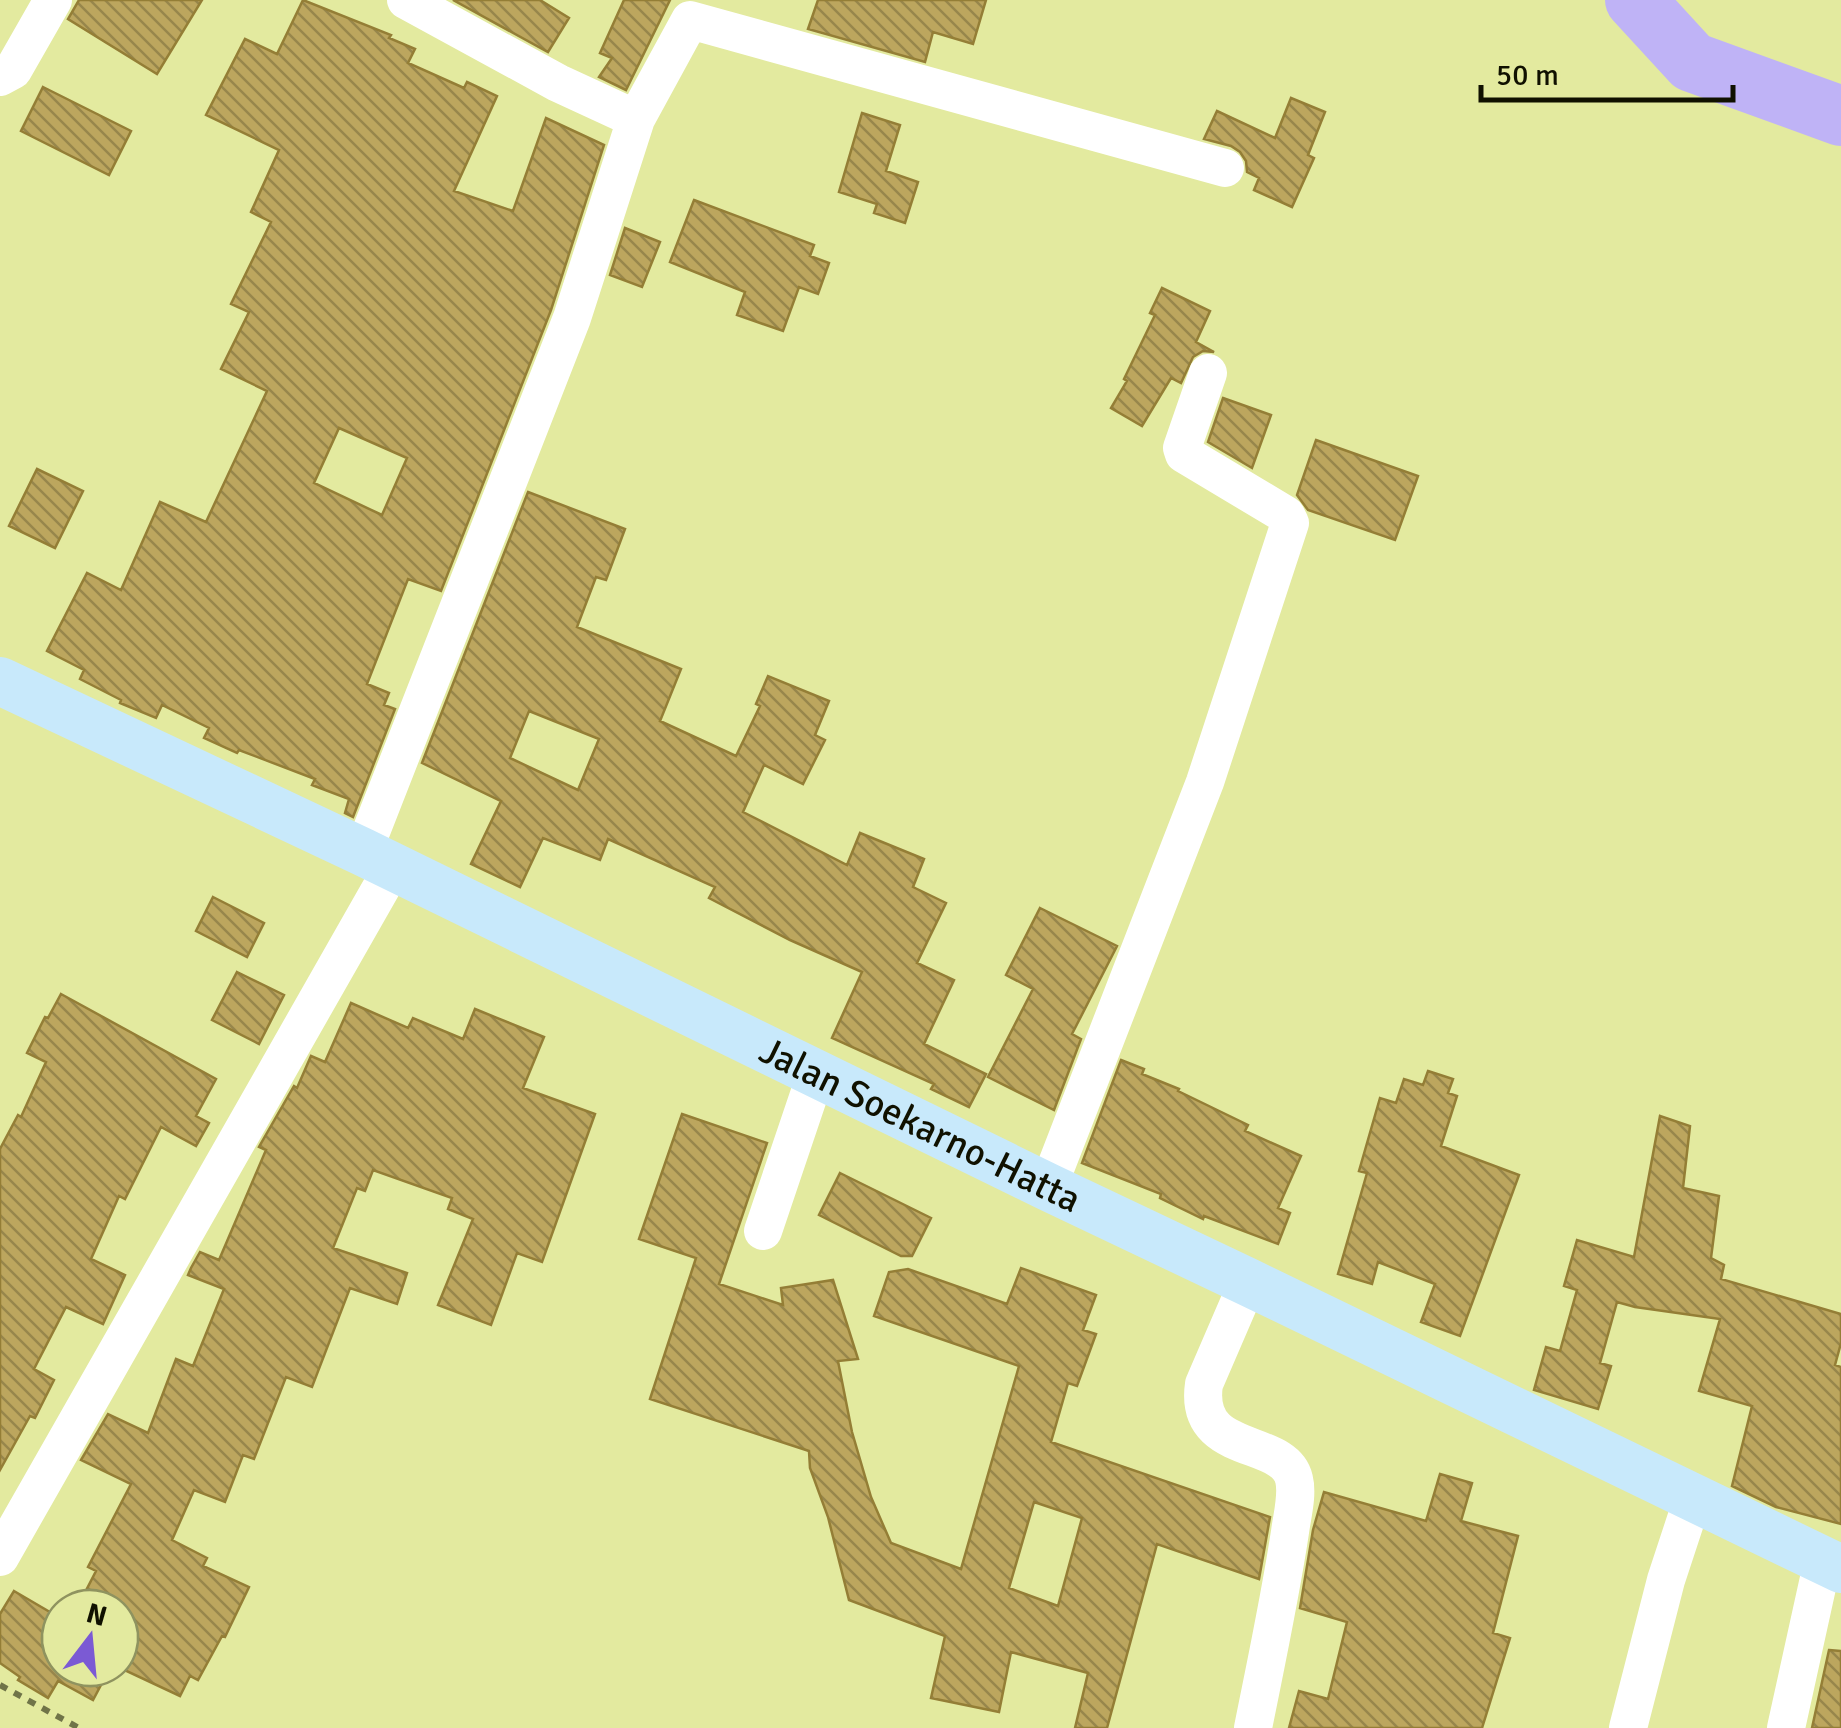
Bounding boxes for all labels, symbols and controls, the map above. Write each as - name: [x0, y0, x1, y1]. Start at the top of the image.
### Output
- scale bar: [1481, 40, 1734, 102]
- text: 50 m: [1496, 57, 1559, 94]
- street label: Jalan Soekarno-Hatta: [752, 1027, 1088, 1223]
- north arrow: [40, 1588, 140, 1688]
- text: N: [83, 1596, 111, 1634]

